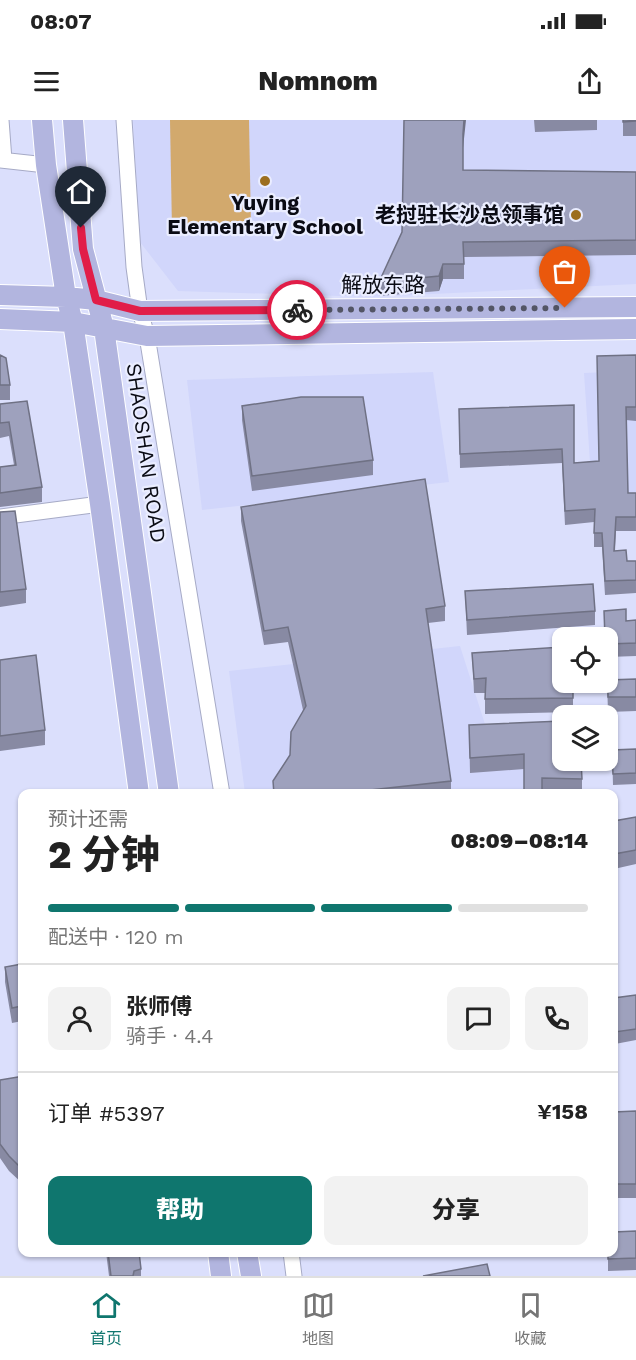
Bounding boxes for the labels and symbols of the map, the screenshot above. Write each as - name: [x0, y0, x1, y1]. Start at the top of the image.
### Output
- pin: [55, 166, 106, 228]
- marker: Yuying Elementary School: [258, 174, 272, 188]
- place label: Yuying Elementary School: [167, 190, 363, 239]
- place label: 老挝驻长沙总领事馆: [375, 202, 564, 227]
- marker: 老挝驻长沙总领事馆: [569, 208, 583, 222]
- pin: [539, 246, 590, 308]
- street label: 解放东路: [341, 272, 425, 297]
- courier: [267, 280, 327, 340]
- street label: SHAOSHAN ROAD: [121, 361, 171, 544]

